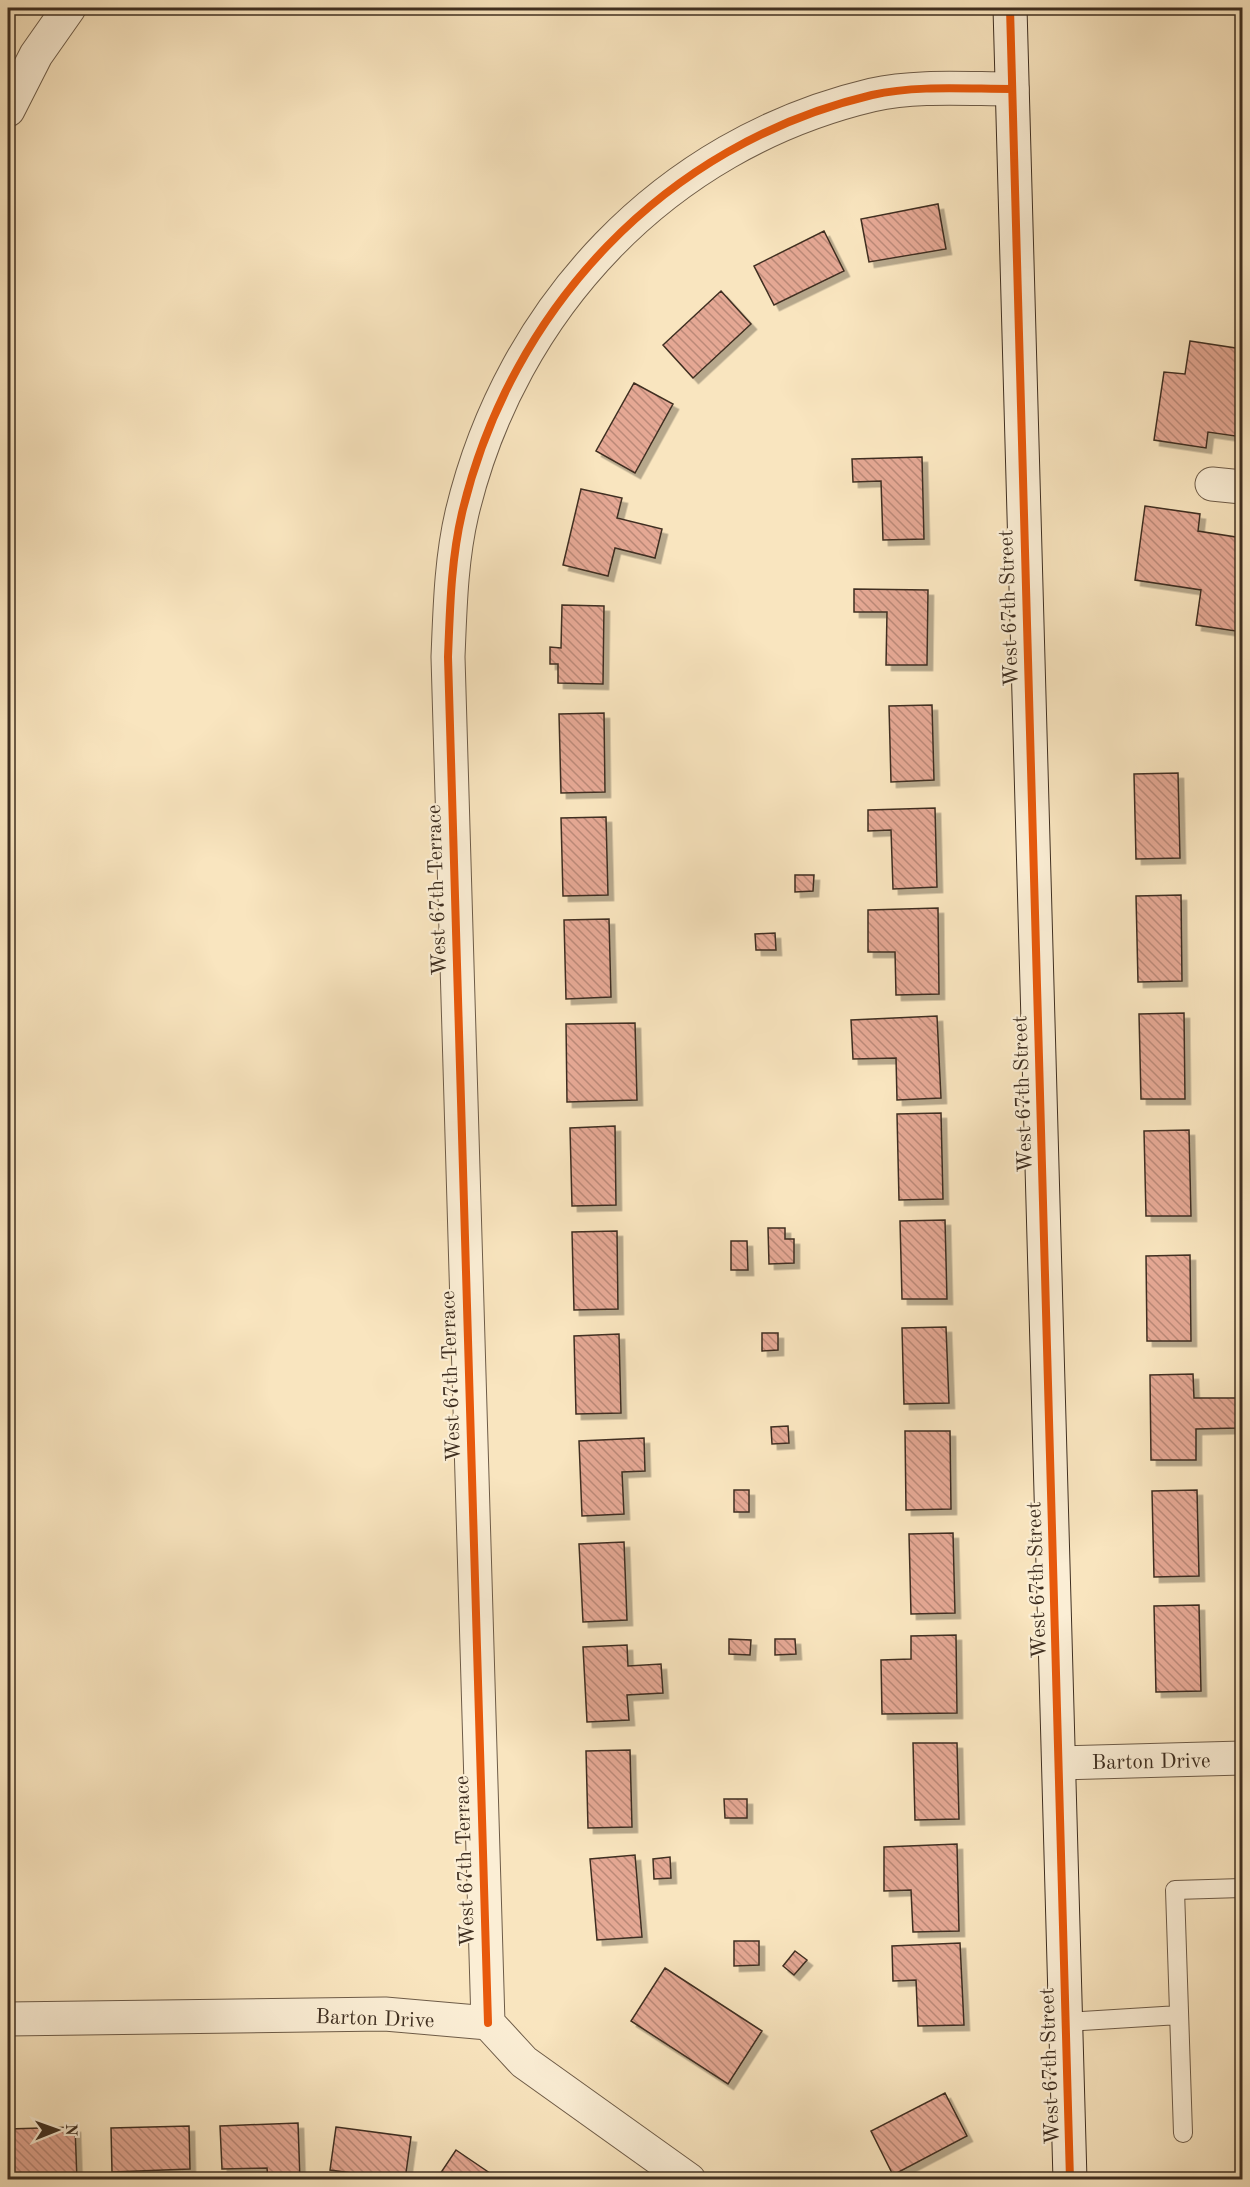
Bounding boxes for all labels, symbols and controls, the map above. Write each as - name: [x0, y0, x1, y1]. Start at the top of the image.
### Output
- street label: West 67th Street: [996, 529, 1023, 687]
- street label: West 67th Terrace: [424, 804, 451, 976]
- street label: West 67th Street: [1010, 1015, 1037, 1173]
- street label: West 67th Terrace: [438, 1290, 465, 1462]
- street label: West 67th Street: [1024, 1501, 1051, 1659]
- street label: Barton Drive: [1091, 1751, 1211, 1774]
- street label: West 67th Terrace: [452, 1775, 479, 1947]
- street label: West 67th Street: [1037, 1987, 1064, 2145]
- street label: Barton Drive: [315, 2007, 435, 2032]
- north arrow: [27, 2100, 87, 2160]
- text: N: [62, 2124, 78, 2137]

